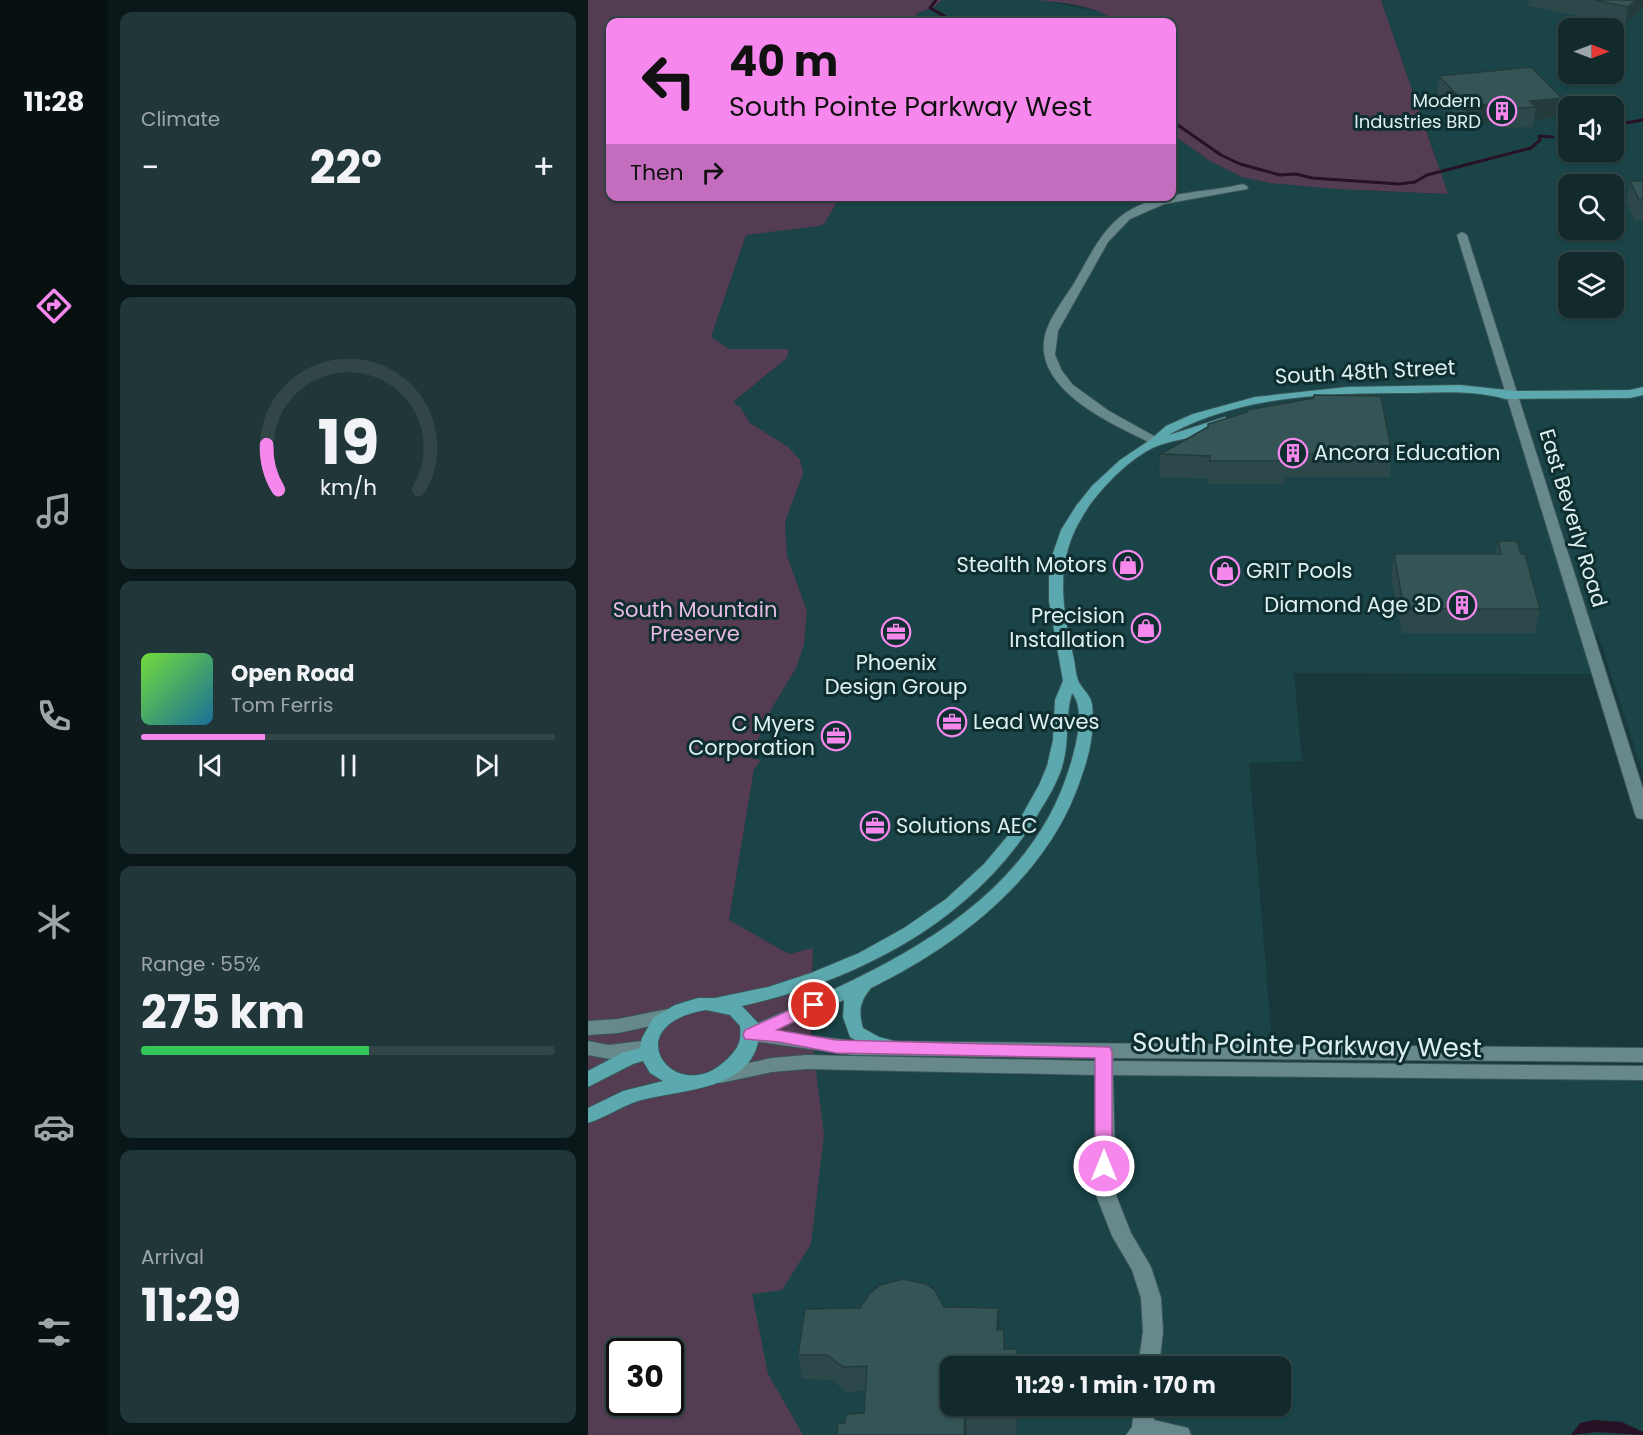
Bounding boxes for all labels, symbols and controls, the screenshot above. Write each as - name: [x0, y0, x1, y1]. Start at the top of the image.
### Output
- north arrow: [1558, 18, 1624, 84]
- map controls: [1558, 18, 1624, 318]
- text: 40 m: [729, 32, 838, 91]
- icon: left: [630, 42, 708, 120]
- text: 11:28: [24, 83, 84, 120]
- text: South Pointe Parkway West: [729, 88, 1092, 125]
- place label: Modern Industries BRD: [1354, 88, 1481, 134]
- building icon: Modern Industries BRD: [1486, 95, 1518, 127]
- button: sound: [1558, 96, 1624, 162]
- text: Climate: [141, 105, 220, 133]
- text: 22°: [310, 136, 382, 199]
- text: −: [141, 144, 159, 191]
- text: +: [532, 144, 555, 191]
- icon: right: [696, 156, 729, 189]
- text: Then: [630, 157, 684, 188]
- button: search: [1558, 174, 1624, 240]
- button: layers: [1558, 252, 1624, 318]
- icon: directions: [33, 285, 75, 327]
- street label: South 48th Street: [1274, 352, 1456, 391]
- text: 19: [317, 398, 379, 486]
- street label: East Beverly Road: [1533, 425, 1614, 611]
- building icon: Ancora Education: [1277, 437, 1309, 469]
- place label: Ancora Education: [1314, 438, 1500, 467]
- text: km/h: [319, 472, 377, 503]
- icon: music: [33, 490, 75, 532]
- shop icon: Stealth Motors: [1112, 549, 1144, 581]
- place label: Stealth Motors: [957, 550, 1107, 579]
- shop icon: GRIT Pools: [1209, 555, 1241, 587]
- place label: GRIT Pools: [1246, 556, 1352, 585]
- building icon: Diamond Age 3D: [1446, 589, 1478, 621]
- place label: Diamond Age 3D: [1264, 590, 1441, 619]
- park label: South Mountain Preserve: [613, 595, 777, 648]
- place label: Precision Installation: [1009, 601, 1125, 654]
- shop icon: Precision Installation: [1130, 612, 1162, 644]
- office icon: Phoenix Design Group: [880, 616, 912, 648]
- place label: Phoenix Design Group: [825, 648, 967, 701]
- text: Open Road: [231, 658, 355, 689]
- text: Tom Ferris: [231, 691, 333, 719]
- icon: phone: [33, 695, 75, 737]
- office icon: Lead Waves: [936, 706, 968, 738]
- place label: Lead Waves: [973, 707, 1100, 736]
- place label: C Myers Corporation: [688, 709, 815, 762]
- office icon: C Myers Corporation: [820, 720, 852, 752]
- icon: previous: [194, 749, 227, 782]
- icon: pause: [332, 749, 365, 782]
- icon: next: [470, 749, 503, 782]
- office icon: Solutions AEC: [859, 810, 891, 842]
- place label: Solutions AEC: [896, 811, 1038, 840]
- icon: climate: [33, 901, 75, 943]
- text: Range · 55%: [141, 950, 261, 978]
- pin: [788, 979, 839, 1030]
- text: 275 km: [141, 981, 305, 1044]
- icon: arrive: [797, 988, 830, 1021]
- street label: South Pointe Parkway West: [1132, 1024, 1482, 1066]
- icon: car: [33, 1106, 75, 1148]
- position arrow: [1072, 1134, 1136, 1198]
- text: Arrival: [141, 1243, 204, 1271]
- text: 11:29: [141, 1274, 241, 1337]
- icon: filters: [33, 1311, 75, 1353]
- speed limit sign: 30: [606, 1338, 684, 1416]
- text: 11:29 · 1 min · 170 m: [1015, 1370, 1216, 1401]

